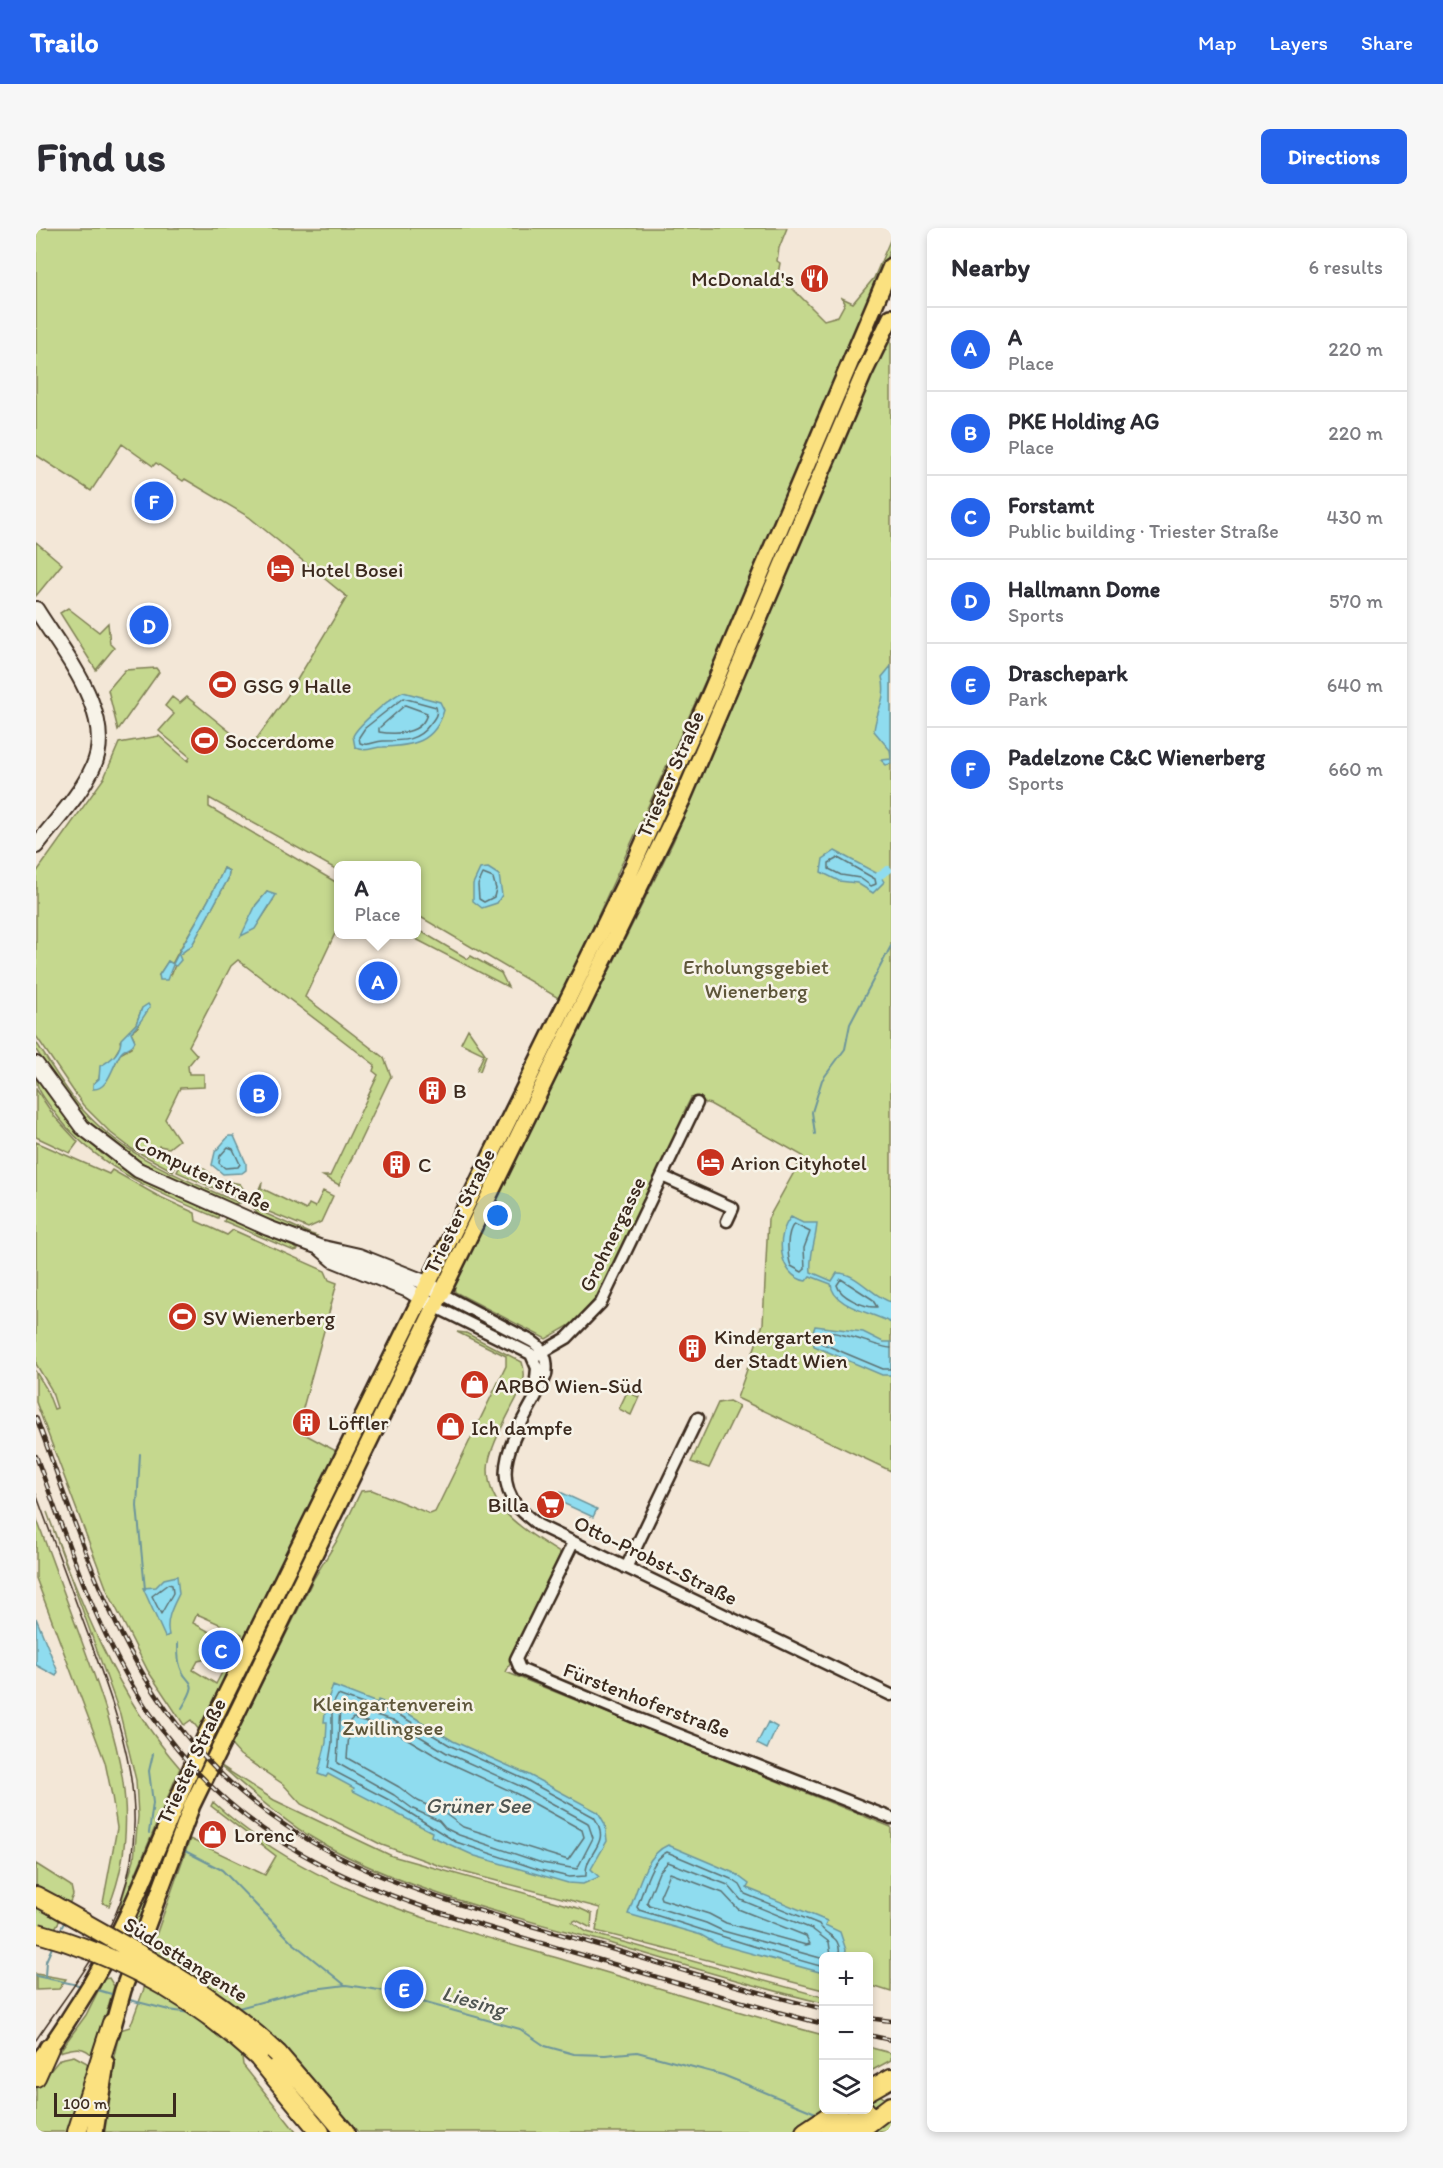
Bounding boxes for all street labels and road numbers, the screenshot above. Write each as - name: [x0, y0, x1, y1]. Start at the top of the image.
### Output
- street label: Triester Straße: [631, 707, 709, 841]
- street label: Computerstraße: [130, 1129, 276, 1217]
- street label: Triester Straße: [418, 1144, 500, 1278]
- street label: Grohnergasse: [573, 1172, 651, 1296]
- street label: Otto-Probst-Straße: [570, 1510, 742, 1610]
- street label: Fürstenhoferstraße: [560, 1657, 734, 1743]
- street label: Triester Straße: [151, 1694, 231, 1828]
- street label: Südosttangente: [119, 1911, 253, 2007]

